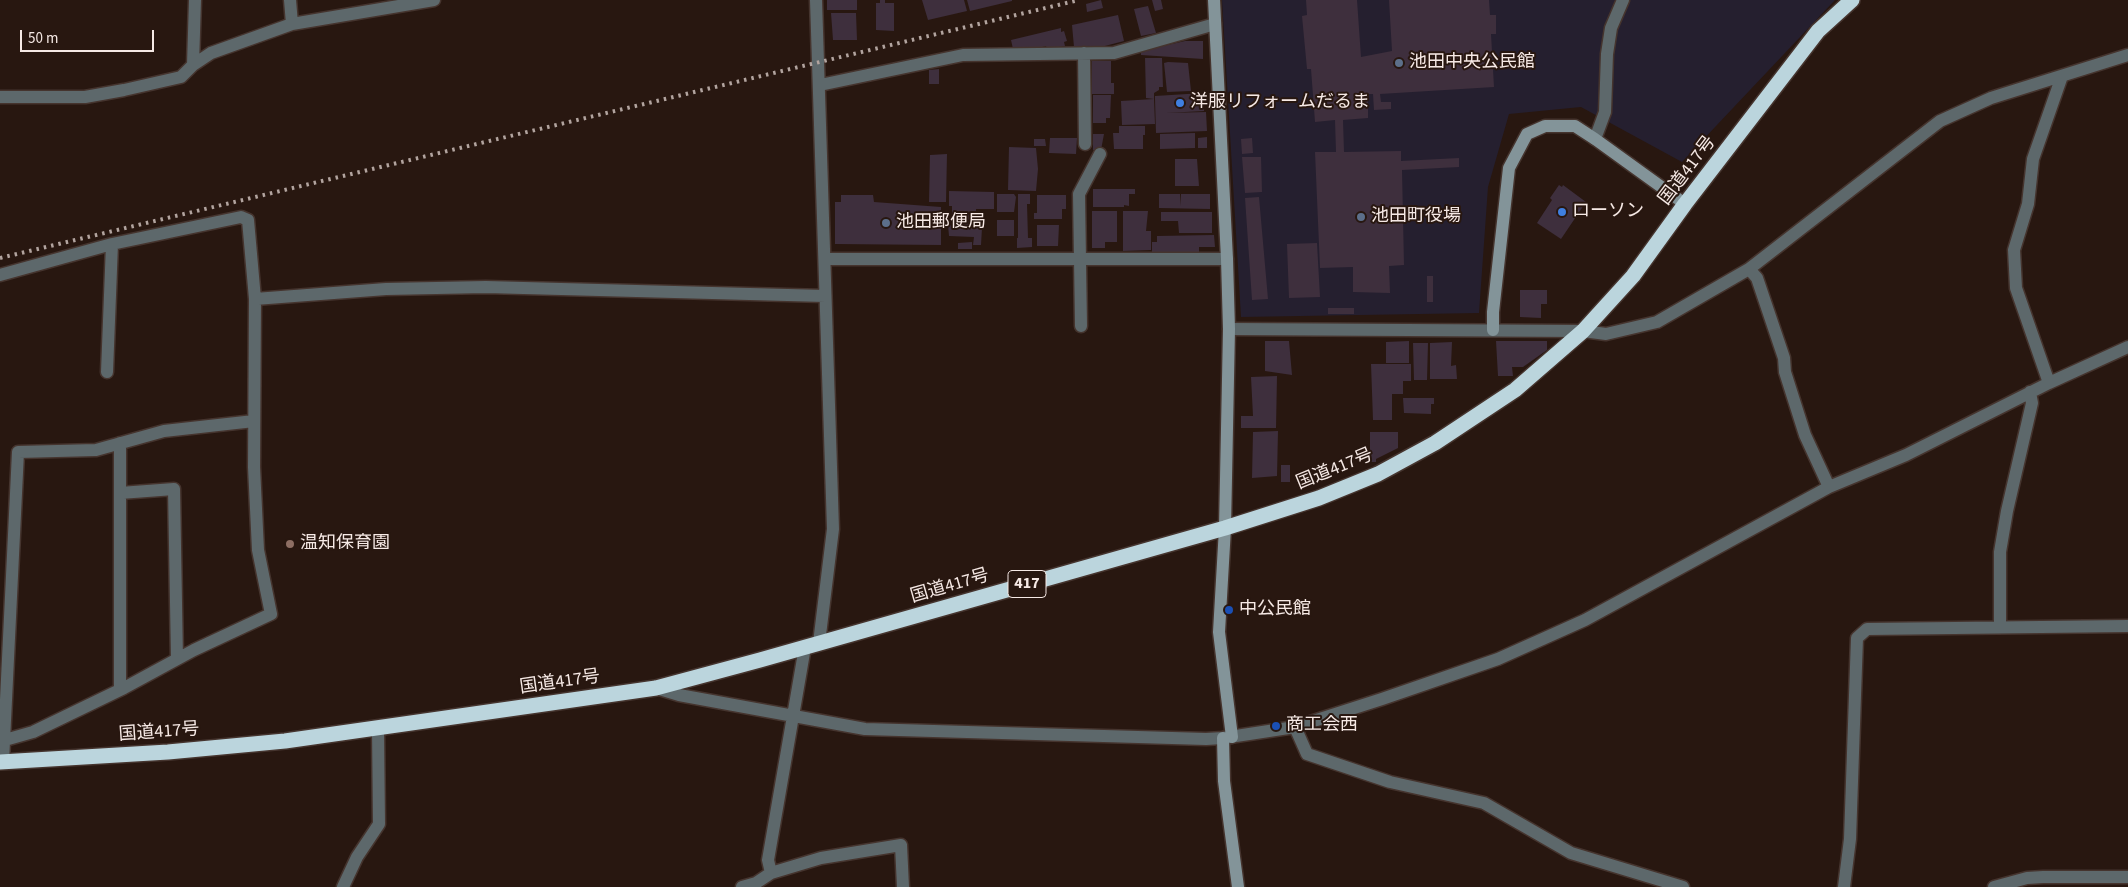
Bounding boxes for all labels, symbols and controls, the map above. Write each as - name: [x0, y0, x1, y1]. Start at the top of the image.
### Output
- scale bar: [22, 20, 156, 52]
- text: 50 m: [28, 28, 58, 49]
- place label: 池田中央公民館: [1409, 52, 1535, 74]
- marker: 池田中央公民館: [1393, 57, 1405, 69]
- place label: 洋服リフォームだるま: [1190, 92, 1370, 114]
- marker: 洋服リフォームだるま: [1174, 97, 1186, 109]
- street label: 国道417号: [1655, 132, 1721, 210]
- place label: ローソン: [1572, 201, 1644, 223]
- place label: 池田町役場: [1371, 206, 1461, 228]
- marker: ローソン: [1556, 206, 1568, 218]
- marker: 池田町役場: [1355, 211, 1367, 223]
- place label: 池田郵便局: [896, 212, 986, 234]
- marker: 池田郵便局: [880, 217, 892, 229]
- street label: 国道417号: [1293, 445, 1377, 495]
- place label: 温知保育園: [300, 533, 390, 555]
- marker: 温知保育園: [284, 538, 296, 550]
- street label: 国道417号: [908, 565, 992, 609]
- road number: 417: [1008, 570, 1046, 598]
- place label: 中公民館: [1239, 599, 1311, 621]
- marker: 中公民館: [1223, 604, 1235, 616]
- street label: 国道417号: [518, 667, 602, 699]
- place label: 商工会西: [1286, 715, 1358, 737]
- street label: 国道417号: [118, 719, 200, 747]
- marker: 商工会西: [1270, 720, 1282, 732]

